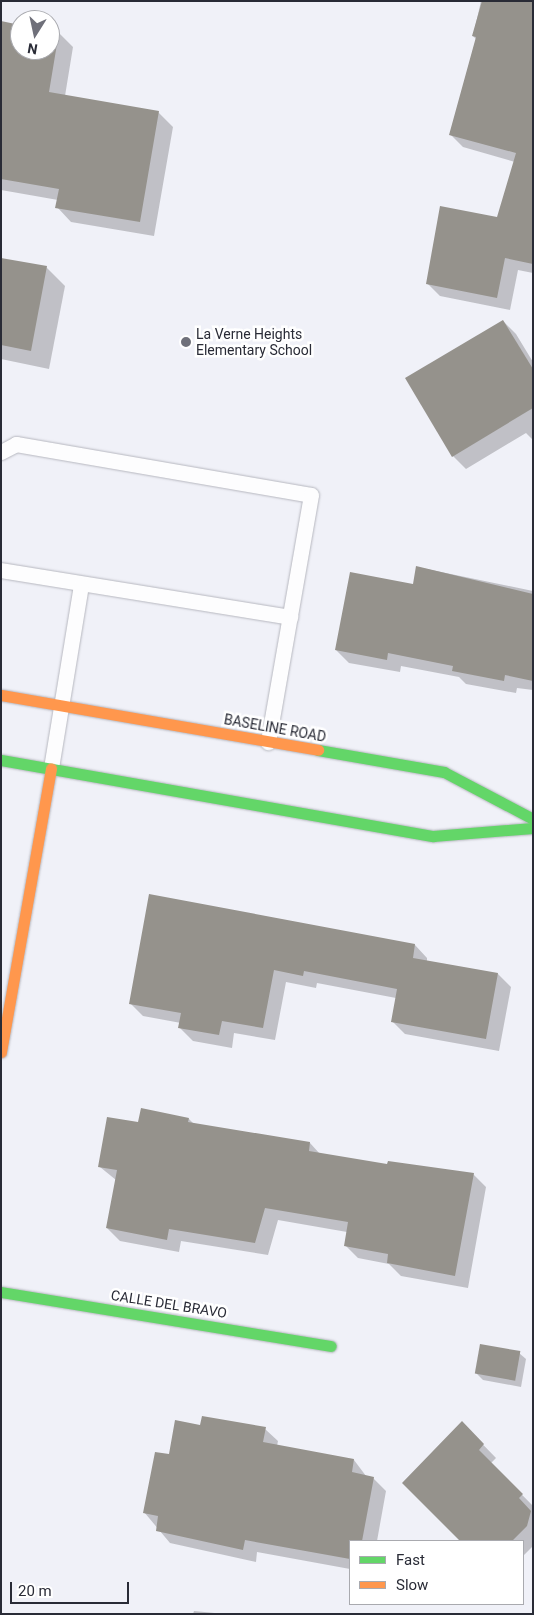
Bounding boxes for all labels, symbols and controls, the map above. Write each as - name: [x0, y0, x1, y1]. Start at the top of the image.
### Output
- north arrow: [10, 10, 60, 60]
- text: N: [26, 40, 39, 58]
- place label: La Verne Heights Elementary School: [196, 326, 312, 358]
- marker: La Verne Heights Elementary School: [180, 336, 192, 348]
- street label: BASELINE ROAD: [223, 711, 327, 745]
- street label: CALLE DEL BRAVO: [110, 1287, 228, 1321]
- legend: [349, 1540, 524, 1605]
- text: Fast: [396, 1551, 425, 1569]
- scale bar: [12, 1572, 131, 1604]
- text: Slow: [396, 1576, 428, 1594]
- text: 20 m: [18, 1582, 52, 1600]

